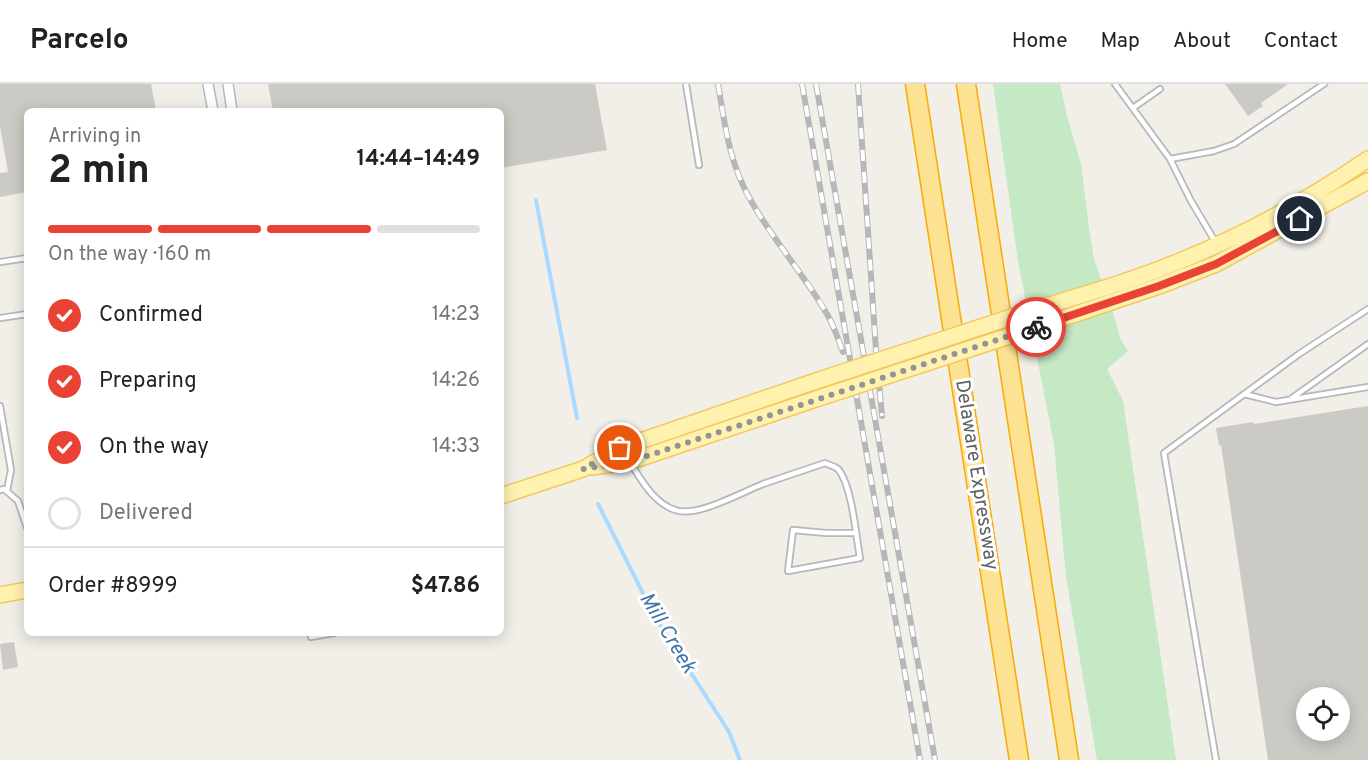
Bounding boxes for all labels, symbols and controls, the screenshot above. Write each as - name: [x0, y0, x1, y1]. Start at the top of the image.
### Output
- text: Parcelo: [30, 23, 129, 59]
- text: Home: [1012, 28, 1068, 55]
- text: Map: [1101, 28, 1140, 55]
- text: About: [1173, 28, 1231, 55]
- text: Contact: [1264, 28, 1338, 55]
- text: Arriving in: [48, 124, 141, 150]
- text: 14:44–14:49: [356, 146, 480, 173]
- text: 2 min: [48, 148, 150, 197]
- pin: [1274, 193, 1325, 244]
- icon: home: [1283, 202, 1316, 235]
- text: On the way · 160 m: [48, 242, 211, 268]
- courier: [1006, 297, 1066, 357]
- icon: check: [48, 299, 81, 332]
- text: Confirmed: [99, 302, 203, 329]
- text: 14:23: [432, 302, 480, 328]
- icon: bike: [1020, 311, 1053, 344]
- icon: check: [48, 365, 81, 398]
- text: Preparing: [99, 368, 197, 395]
- text: 14:26: [432, 368, 480, 394]
- street label: Delaware Expressway: [948, 378, 1004, 572]
- pin: [594, 422, 645, 473]
- icon: check: [48, 431, 81, 464]
- icon: bag: [603, 431, 636, 464]
- text: On the way: [99, 434, 209, 461]
- text: 14:33: [432, 434, 480, 460]
- text: Delivered: [99, 500, 193, 527]
- text: Order #8999: [48, 573, 178, 600]
- text: $47.86: [411, 573, 480, 600]
- water label: Mill Creek: [632, 588, 702, 679]
- map controls: [1296, 687, 1350, 741]
- button: locate: [1296, 687, 1350, 741]

